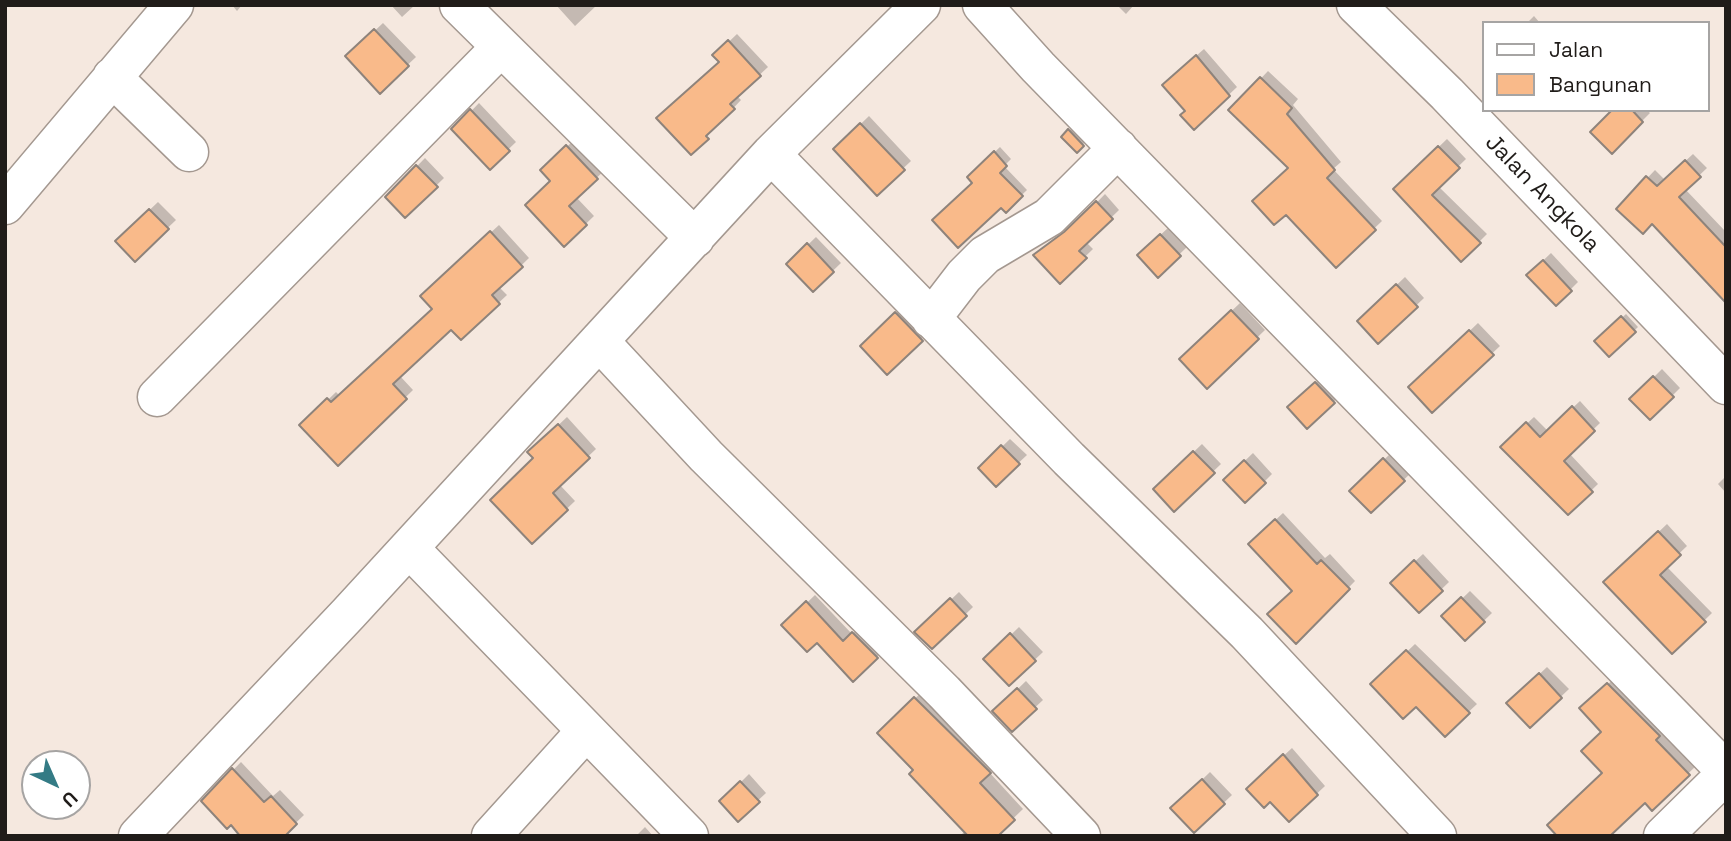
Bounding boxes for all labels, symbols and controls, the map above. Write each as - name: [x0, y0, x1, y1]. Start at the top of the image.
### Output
- legend: [1482, 21, 1710, 112]
- text: Jalan: [1549, 36, 1603, 63]
- text: Bangunan: [1549, 71, 1652, 98]
- street label: Jalan Angkola: [1479, 129, 1605, 259]
- north arrow: [21, 750, 91, 820]
- text: U: [56, 786, 83, 812]

